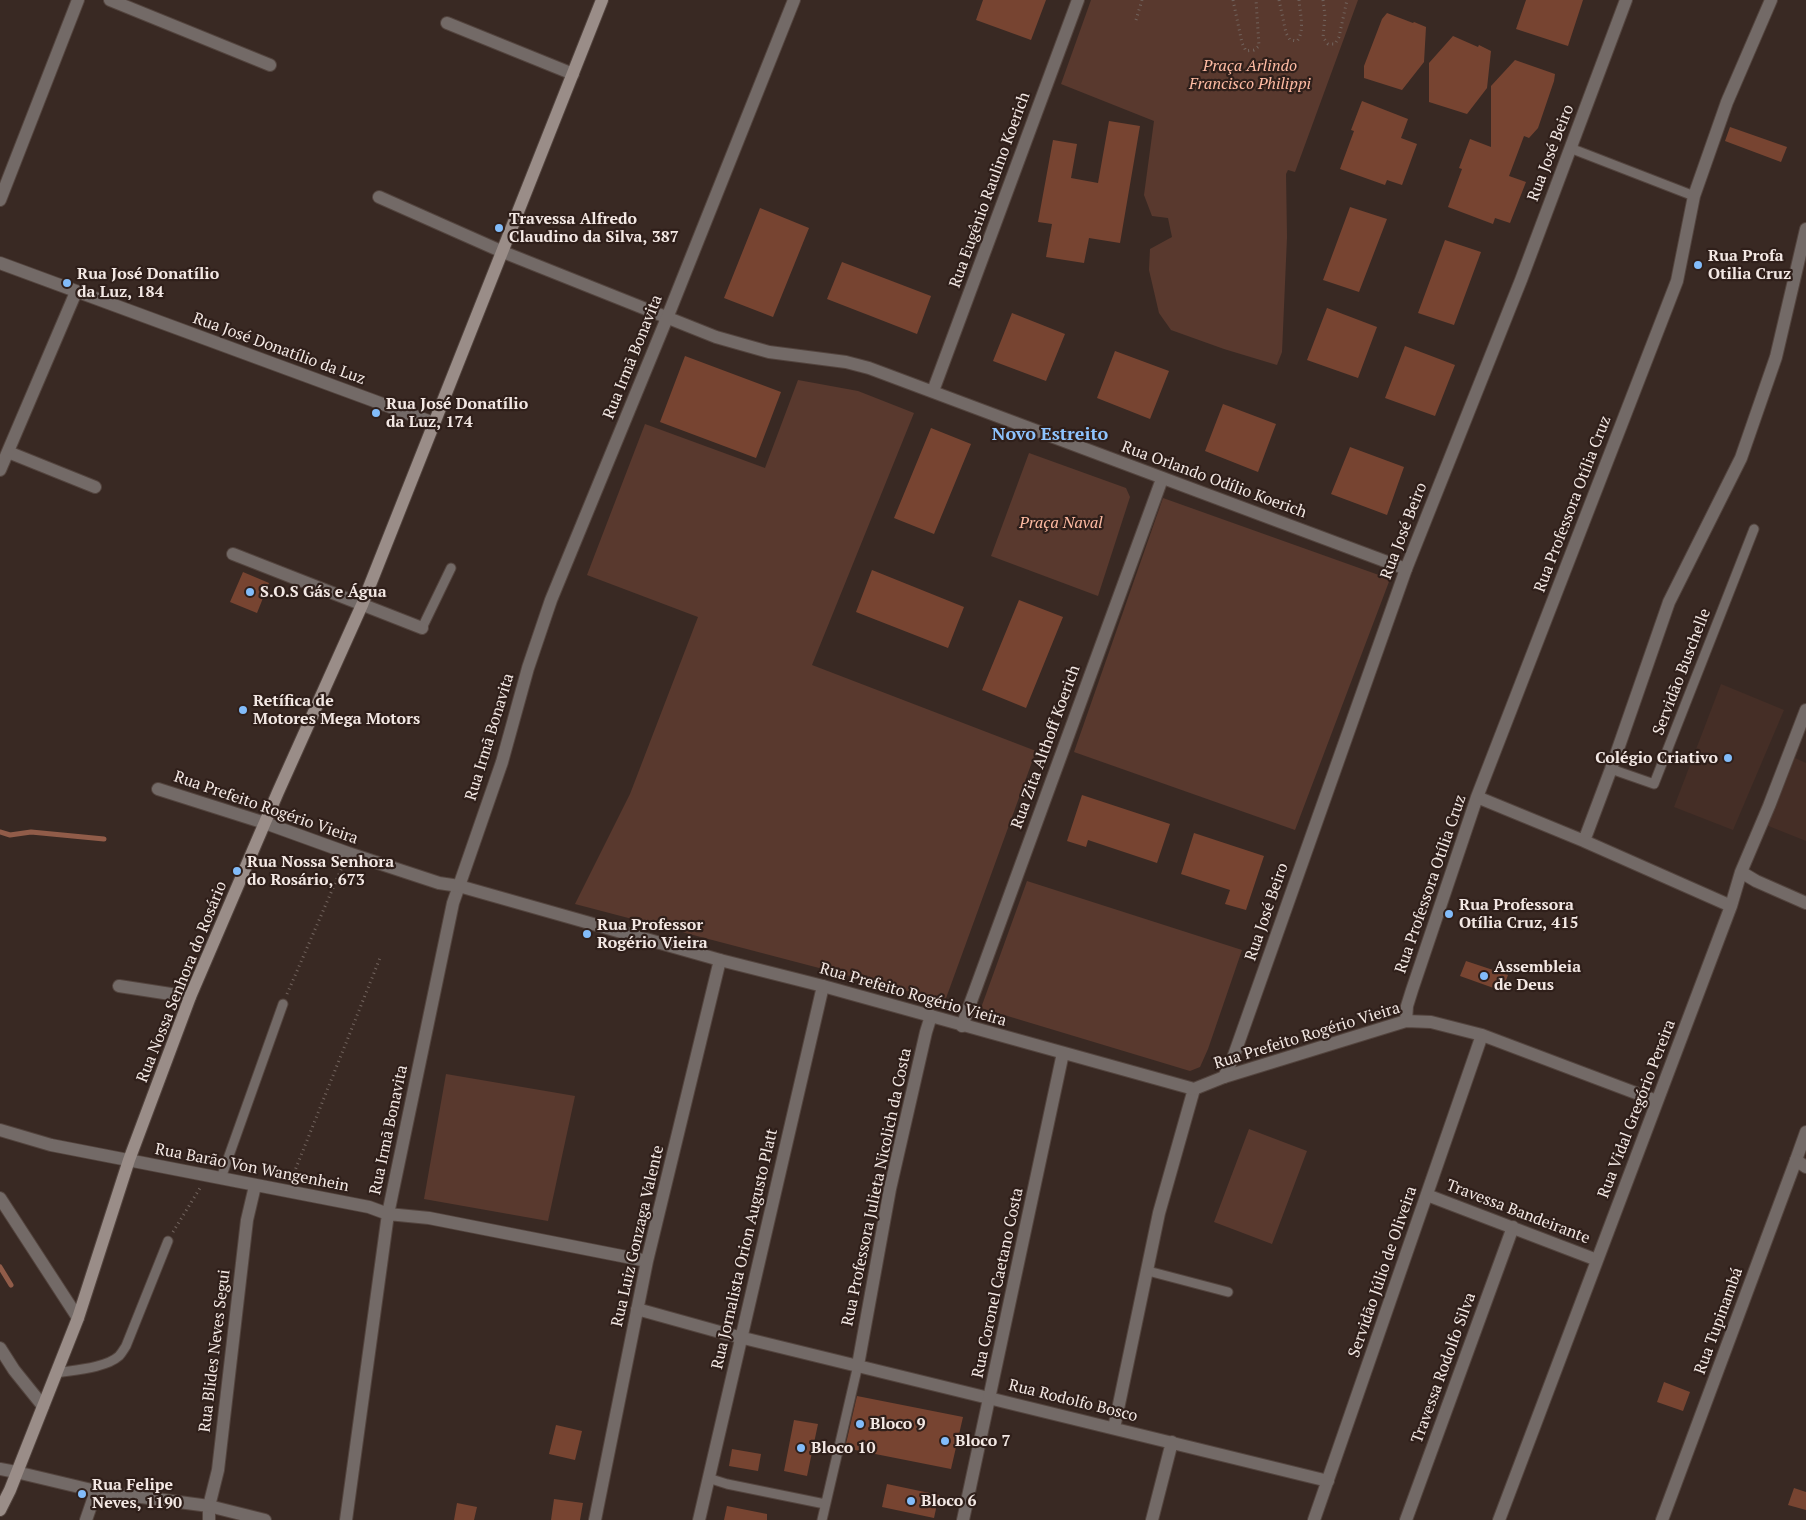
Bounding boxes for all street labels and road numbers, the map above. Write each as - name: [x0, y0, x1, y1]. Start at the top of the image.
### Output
- street label: Rua Eugênio Raulino Koerich: [946, 89, 1034, 291]
- street label: Rua José Beiro: [1524, 102, 1578, 204]
- street label: Rua Irmã Bonavita: [599, 292, 667, 422]
- street label: Rua José Donatílio da Luz: [190, 309, 368, 389]
- street label: Rua Professora Otília Cruz: [1530, 413, 1616, 595]
- street label: Rua Orlando Odílio Koerich: [1119, 438, 1309, 522]
- street label: Rua José Beiro: [1377, 480, 1431, 582]
- street label: Servidão Buschelle: [1649, 606, 1715, 738]
- street label: Rua Zita Althoff Koerich: [1007, 663, 1085, 831]
- street label: Rua Irmã Bonavita: [462, 671, 518, 803]
- street label: Rua Prefeito Rogério Vieira: [171, 767, 361, 849]
- street label: Rua Professora Otília Cruz: [1391, 792, 1471, 976]
- street label: Rua José Beiro: [1241, 861, 1293, 963]
- street label: Rua Nossa Senhora do Rosário: [133, 879, 231, 1085]
- street label: Rua Prefeito Rogério Vieira: [817, 959, 1009, 1031]
- street label: Rua Prefeito Rogério Vieira: [1212, 999, 1402, 1073]
- street label: Rua Vidal Gregório Pereira: [1594, 1017, 1680, 1201]
- street label: Rua Professora Julieta Nicolich da Costa: [838, 1046, 916, 1328]
- street label: Rua Irmã Bonavita: [366, 1063, 412, 1197]
- street label: Rua Jornalista Orion Augusto Platt: [708, 1127, 782, 1371]
- street label: Rua Barão Von Wangenhein: [153, 1140, 351, 1196]
- street label: Rua Luiz Gonzaga Valente: [608, 1143, 668, 1329]
- street label: Travessa Bandeirante: [1444, 1176, 1592, 1248]
- street label: Servidão Júlio de Oliveira: [1345, 1184, 1421, 1360]
- street label: Rua Coronel Caetano Costa: [968, 1186, 1028, 1380]
- street label: Rua Tupinambá: [1691, 1265, 1747, 1377]
- street label: Rua Blides Neves Segui: [195, 1269, 235, 1433]
- street label: Travessa Rodolfo Silva: [1408, 1290, 1480, 1446]
- street label: Rua Rodolfo Bosco: [1007, 1376, 1139, 1426]

